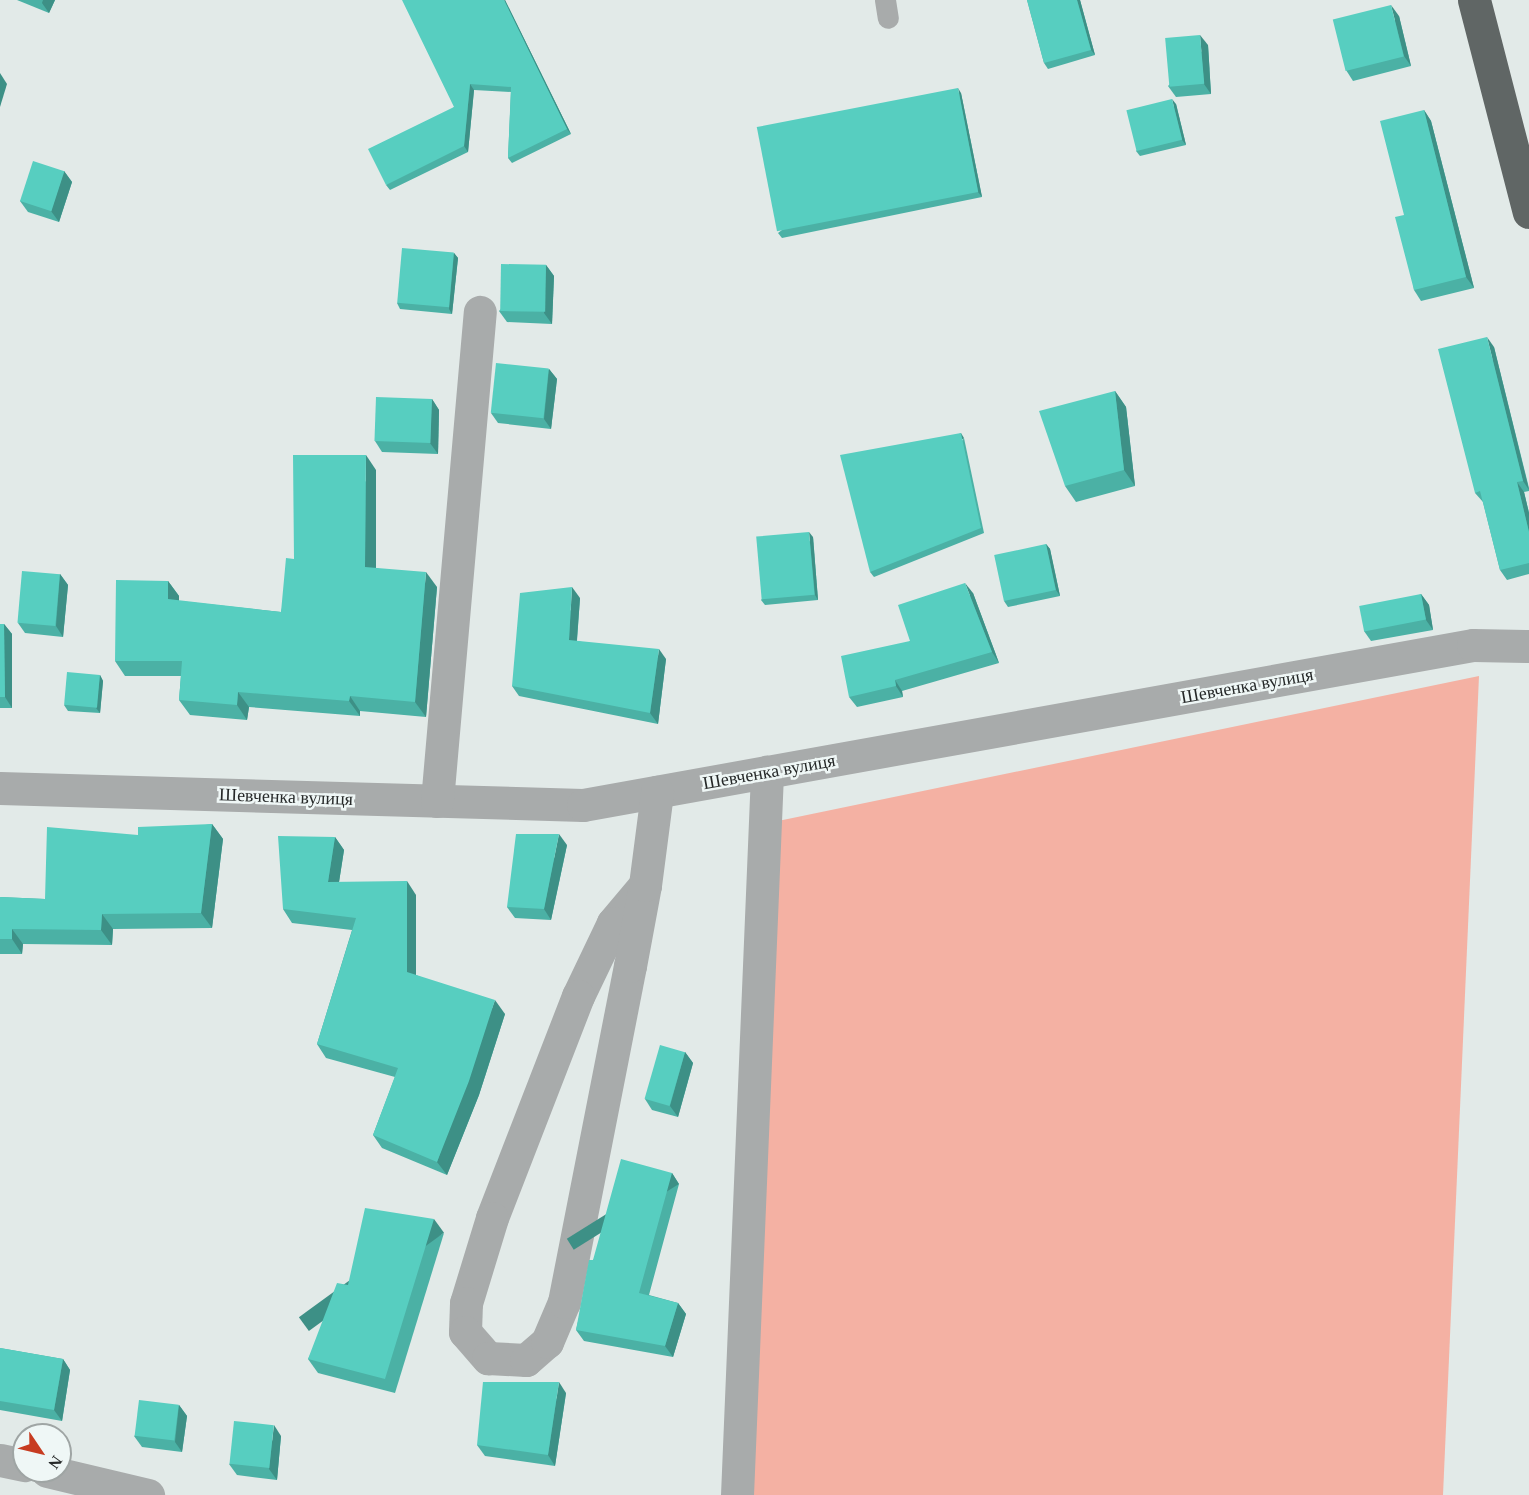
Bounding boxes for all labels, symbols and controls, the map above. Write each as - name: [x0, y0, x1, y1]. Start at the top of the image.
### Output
- street label: Шевченка вулиця: [1179, 664, 1315, 708]
- street label: Шевченка вулиця: [701, 750, 837, 794]
- street label: Шевченка вулиця: [219, 784, 353, 810]
- north arrow: [12, 1423, 72, 1483]
- text: N: [45, 1453, 66, 1472]

